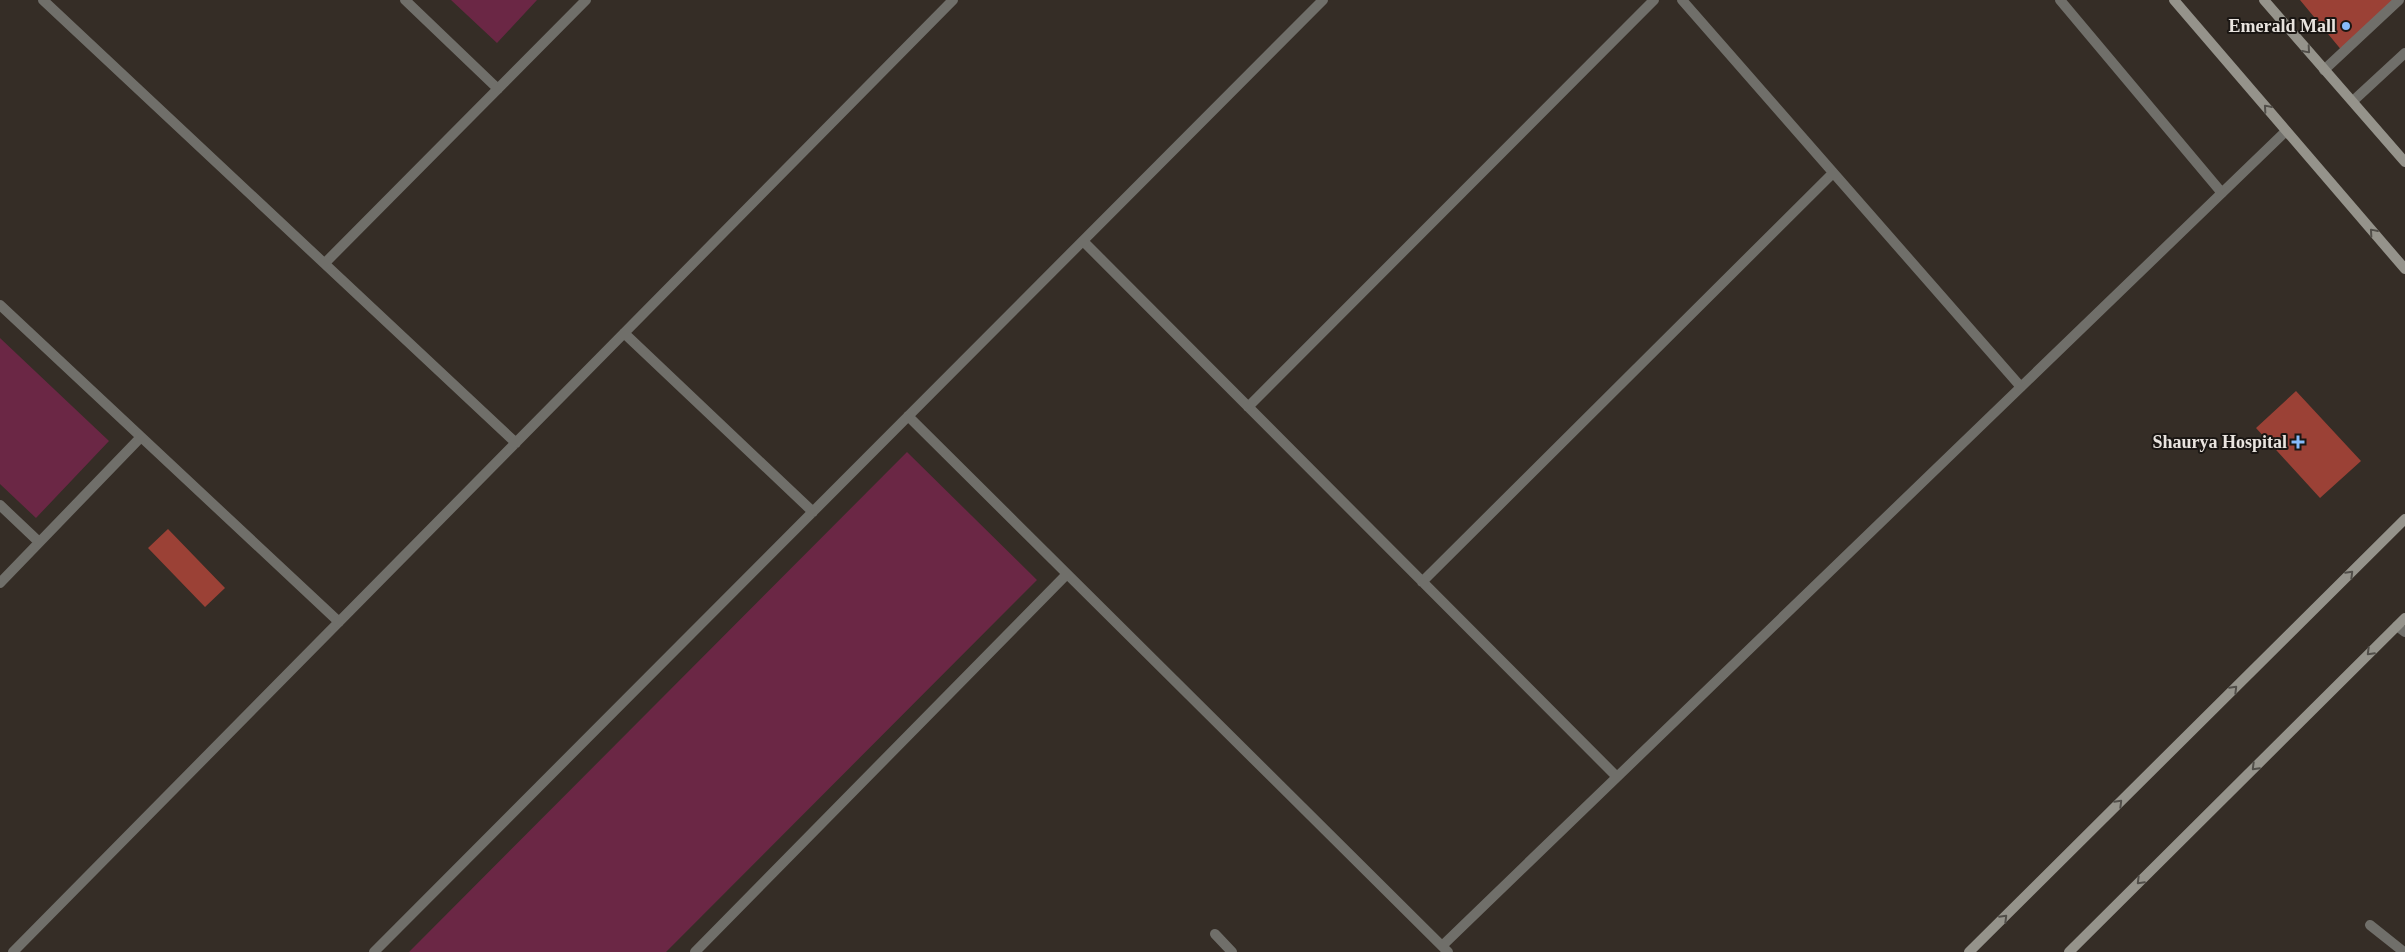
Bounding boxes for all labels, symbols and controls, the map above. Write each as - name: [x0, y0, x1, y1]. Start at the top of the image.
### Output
- place label: Emerald Mall: [2229, 16, 2336, 36]
- marker: Emerald Mall: [2340, 20, 2352, 32]
- one-way arrow: [2301, 45, 2310, 54]
- one-way arrow: [2264, 105, 2273, 114]
- one-way arrow: [2370, 228, 2379, 237]
- place label: Shaurya Hospital: [2152, 432, 2287, 452]
- marker: Shaurya Hospital: [2291, 435, 2305, 449]
- one-way arrow: [2344, 571, 2353, 580]
- one-way arrow: [2367, 646, 2376, 655]
- one-way arrow: [2228, 686, 2237, 695]
- one-way arrow: [2252, 761, 2261, 770]
- one-way arrow: [2113, 800, 2122, 809]
- one-way arrow: [2137, 875, 2146, 884]
- one-way arrow: [1998, 914, 2007, 923]

